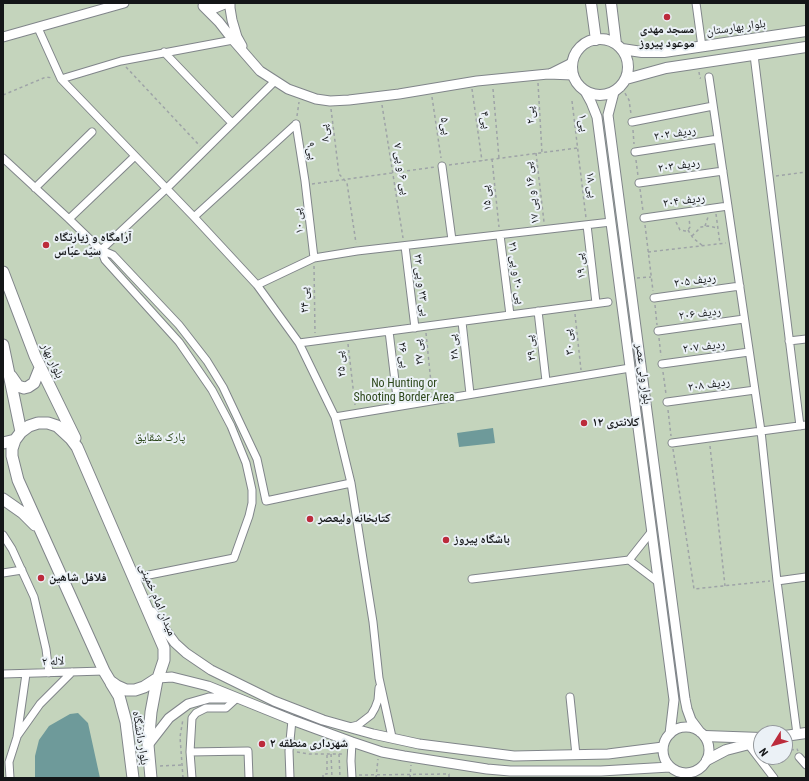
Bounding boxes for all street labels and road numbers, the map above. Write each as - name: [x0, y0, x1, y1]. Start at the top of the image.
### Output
- street label: بلوار بهارستان: [705, 17, 767, 39]
- street label: پی۲: [523, 106, 539, 124]
- street label: پی۴: [477, 110, 493, 130]
- street label: پی۱: [575, 113, 591, 133]
- street label: پی۵: [437, 116, 453, 136]
- street label: پی۸: [317, 123, 333, 143]
- street label: ردیف ۲۰۲: [653, 124, 697, 144]
- street label: پی۹: [302, 141, 320, 161]
- street label: پی ۶ و پی ۷: [390, 142, 412, 196]
- street label: ردیف ۲۰۳: [657, 156, 701, 176]
- street label: پی ۱۶ و پی ۱۷: [521, 161, 543, 225]
- street label: پی ۱۸: [582, 171, 600, 199]
- street label: پی ۱۵: [478, 184, 496, 212]
- street label: ردیف ۲۰۴: [662, 191, 706, 211]
- street label: پی ۱۰: [290, 207, 308, 235]
- street label: پی ۲۰ و پی ۲۱: [504, 241, 528, 305]
- street label: پی ۱۹: [572, 252, 590, 280]
- street label: پی ۲۳ و پی ۲۲: [410, 253, 432, 317]
- street label: ردیف ۲۰۵: [673, 271, 717, 291]
- street label: پی ۲۴: [298, 287, 312, 313]
- street label: ردیف ۲۰۶: [678, 304, 722, 324]
- street label: پی ۳۰: [560, 328, 578, 356]
- street label: پی ۲۸: [445, 333, 463, 361]
- street label: پی ۲۹: [522, 334, 540, 362]
- street label: ردیف ۲۰۷: [682, 337, 726, 357]
- street label: پی ۲۷: [410, 338, 428, 366]
- street label: بلوار بهار: [38, 341, 66, 381]
- street label: پی ۲۶: [394, 341, 412, 369]
- street label: بلوار ولی عصر: [632, 343, 654, 405]
- street label: پی ۲۵: [332, 350, 350, 378]
- street label: ردیف ۲۰۸: [687, 375, 731, 395]
- street label: میدان امام خمینی: [135, 562, 179, 638]
- street label: لاله ۲: [41, 654, 65, 670]
- street label: بلوار دانشگاه: [129, 710, 151, 766]

